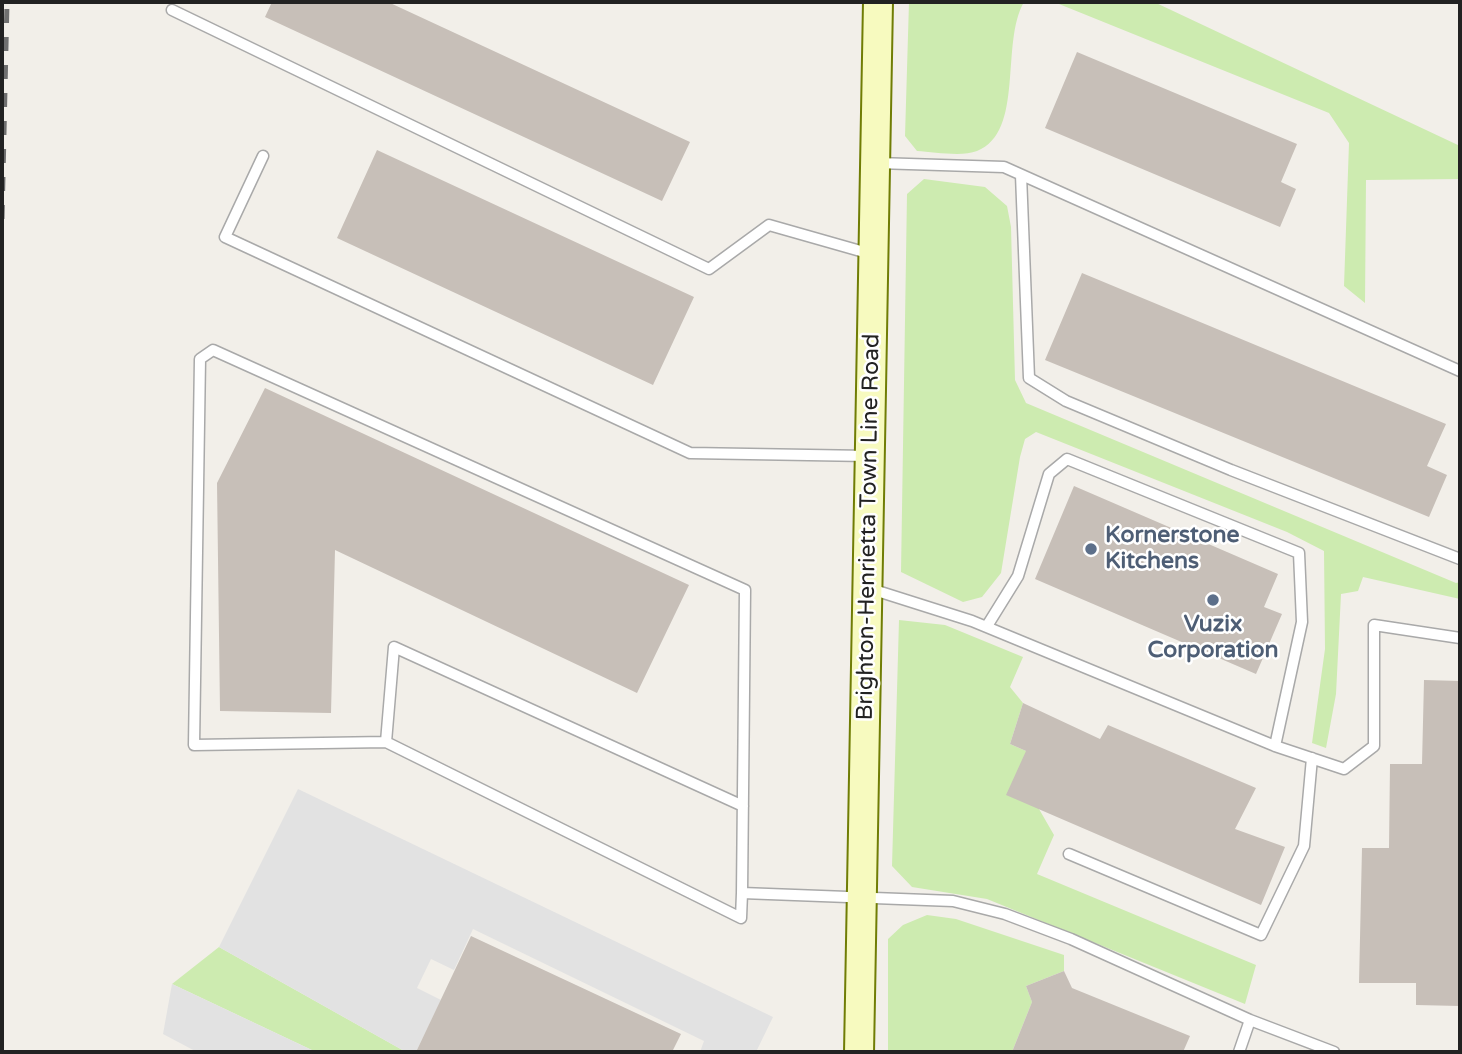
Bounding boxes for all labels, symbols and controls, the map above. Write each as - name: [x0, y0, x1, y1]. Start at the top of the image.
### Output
- street label: Brighton-Henrietta Town Line Road: [852, 333, 886, 721]
- place label: Kornerstone Kitchens: [1105, 522, 1240, 576]
- marker: Kornerstone Kitchens: [1083, 541, 1099, 557]
- marker: Vuzix Corporation: [1205, 592, 1221, 608]
- place label: Vuzix Corporation: [1148, 611, 1278, 665]

